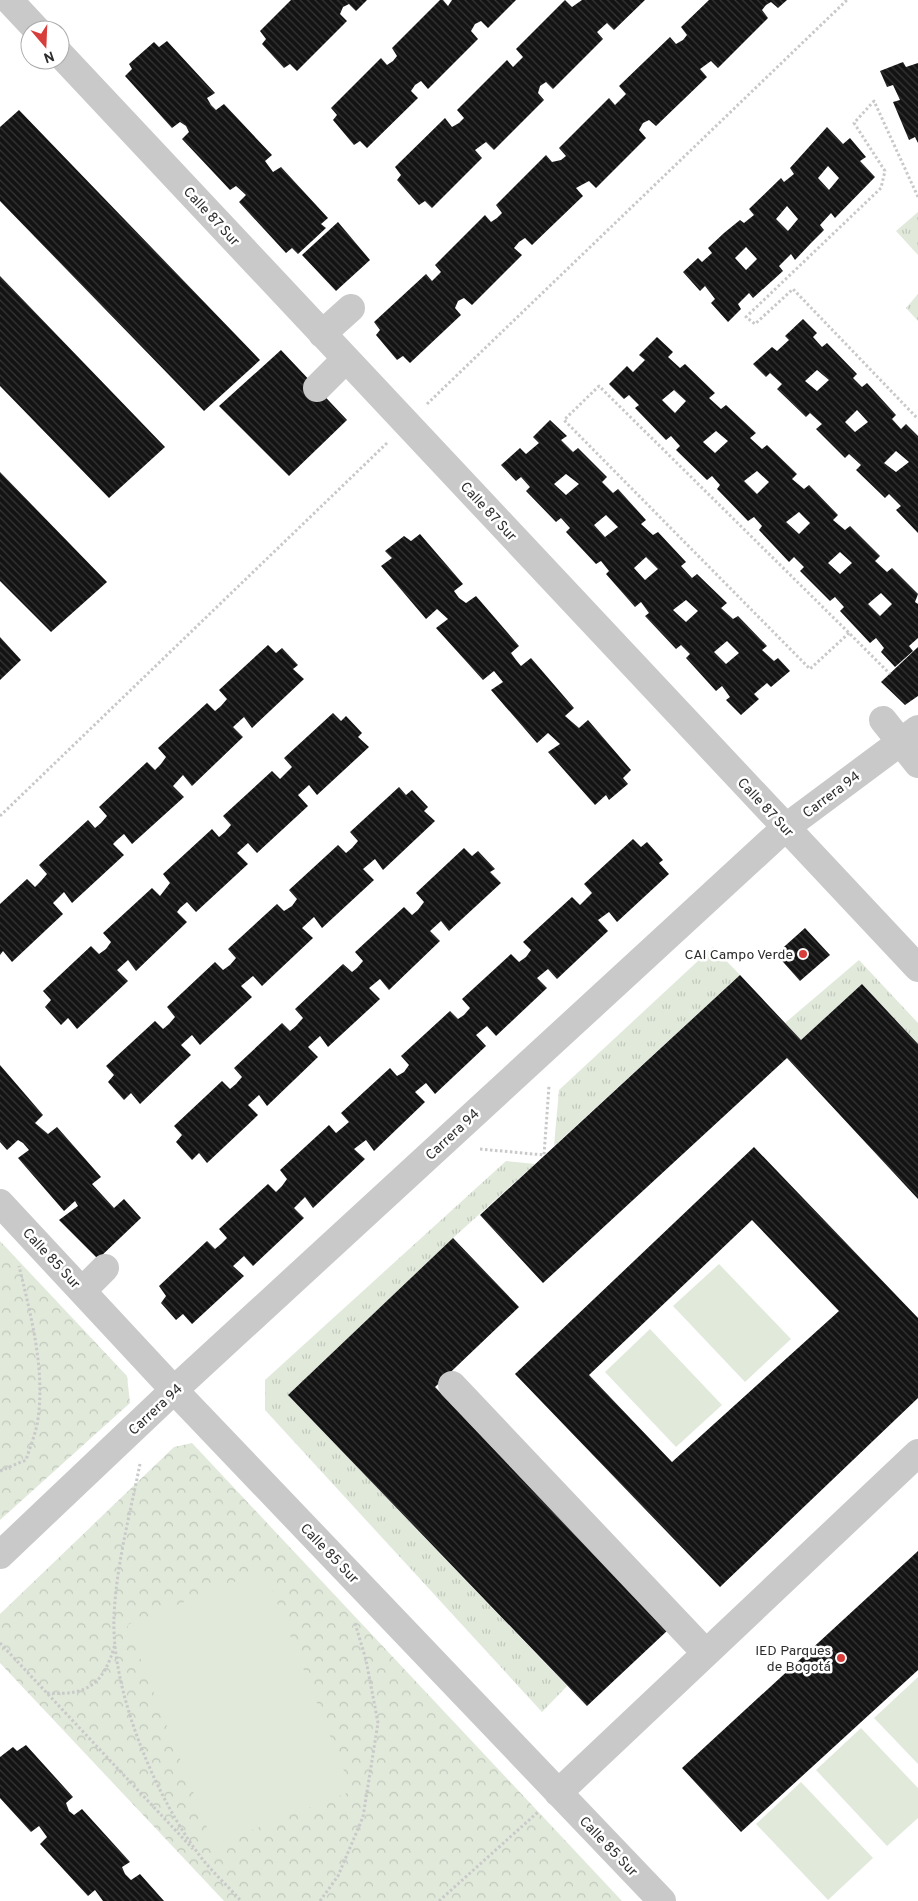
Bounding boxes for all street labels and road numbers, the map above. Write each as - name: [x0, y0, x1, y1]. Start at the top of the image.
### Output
- street label: Calle 87 Sur: [179, 184, 243, 251]
- street label: Calle 87 Sur: [456, 479, 520, 546]
- street label: Carrera 94: [800, 768, 864, 822]
- street label: Calle 87 Sur: [733, 775, 797, 842]
- street label: Carrera 94: [422, 1106, 484, 1164]
- street label: Calle 85 Sur: [18, 1225, 84, 1293]
- street label: Carrera 94: [125, 1381, 187, 1439]
- street label: Calle 85 Sur: [296, 1520, 362, 1588]
- street label: Calle 85 Sur: [575, 1813, 641, 1881]

